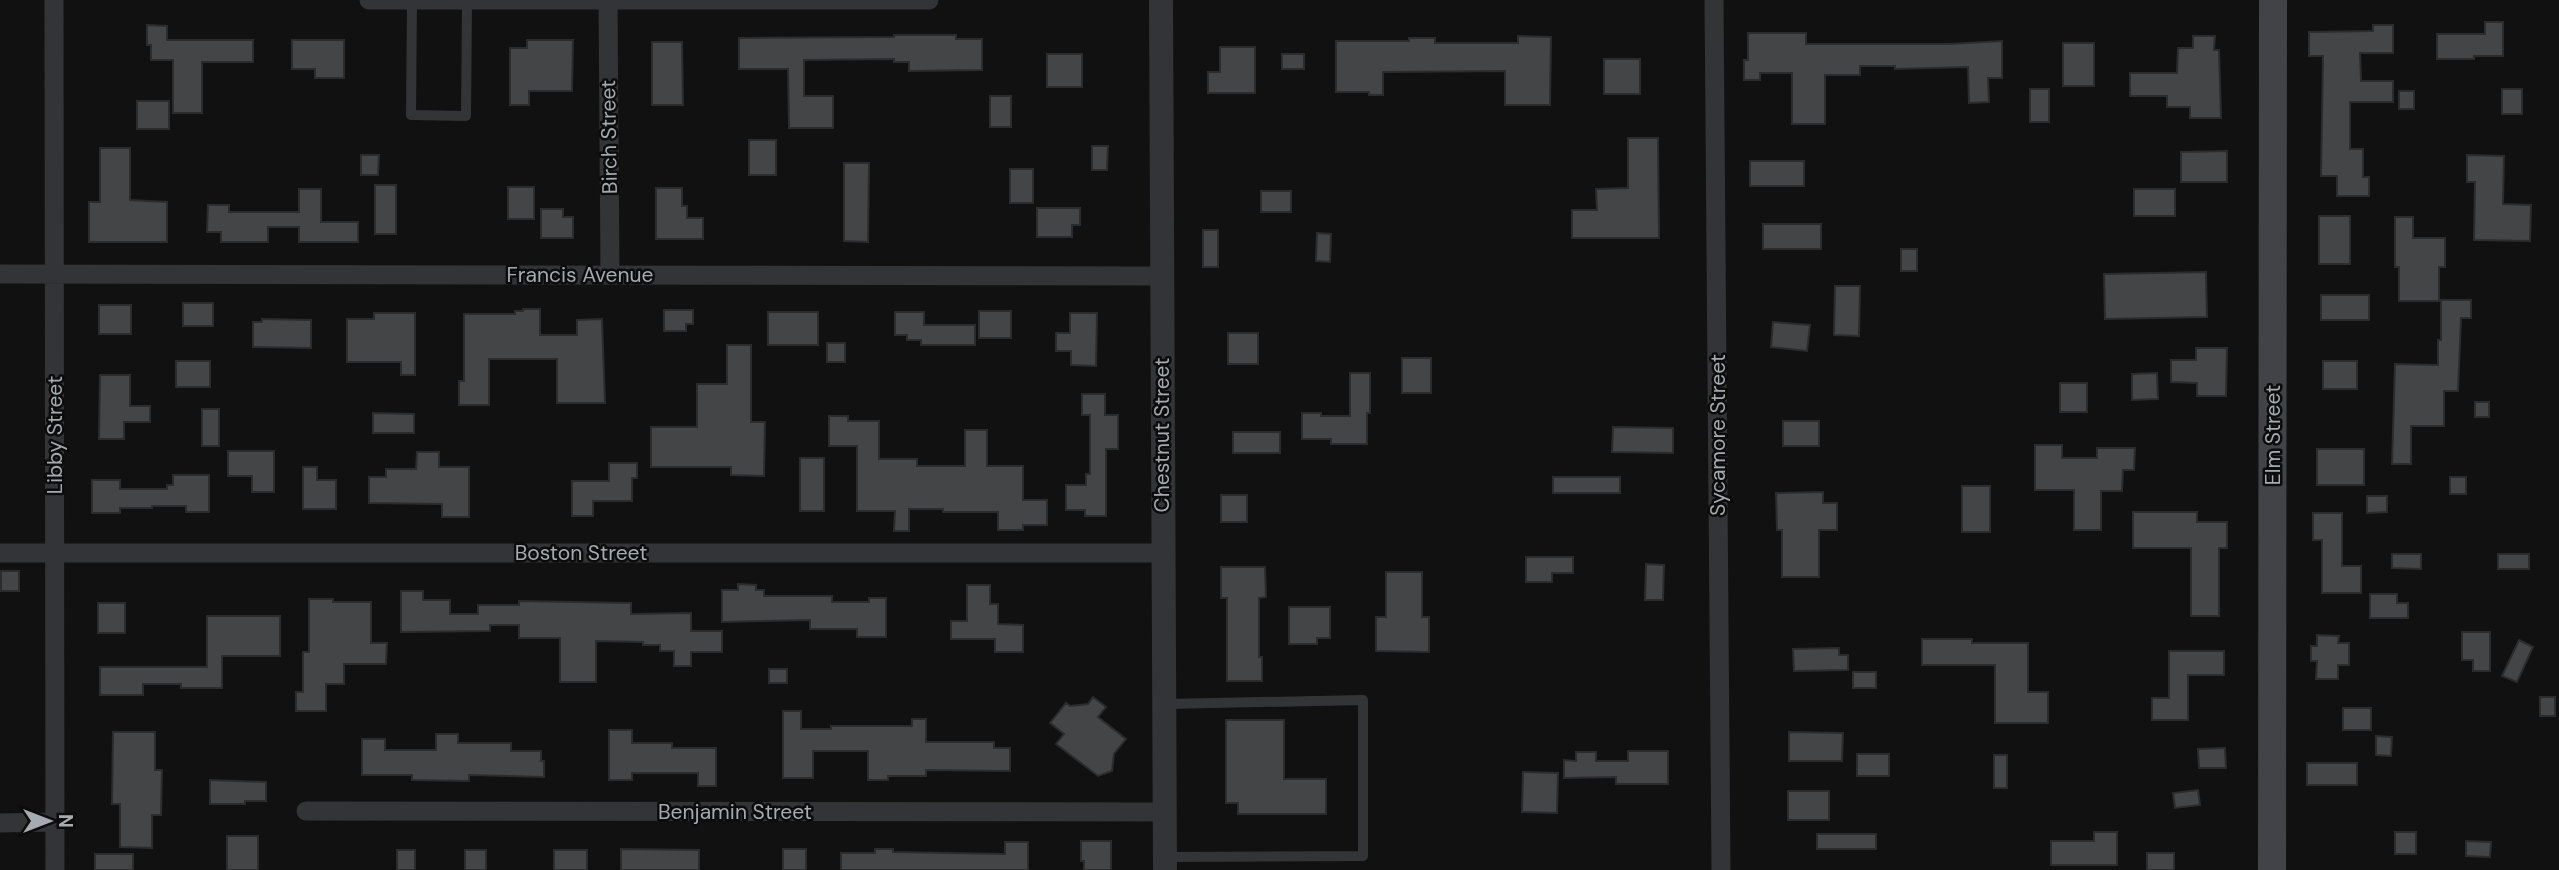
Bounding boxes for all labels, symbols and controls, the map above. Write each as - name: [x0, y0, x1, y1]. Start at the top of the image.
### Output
- street label: Birch Street: [594, 80, 624, 194]
- street label: Francis Avenue: [506, 261, 654, 289]
- street label: Sycamore Street: [1704, 354, 1732, 516]
- street label: Chestnut Street: [1148, 358, 1176, 512]
- street label: Libby Street: [41, 376, 69, 494]
- street label: Elm Street: [2259, 385, 2287, 485]
- street label: Boston Street: [515, 539, 647, 567]
- north arrow: [14, 786, 84, 856]
- street label: Benjamin Street: [658, 798, 812, 826]
- text: N: [53, 814, 78, 828]

